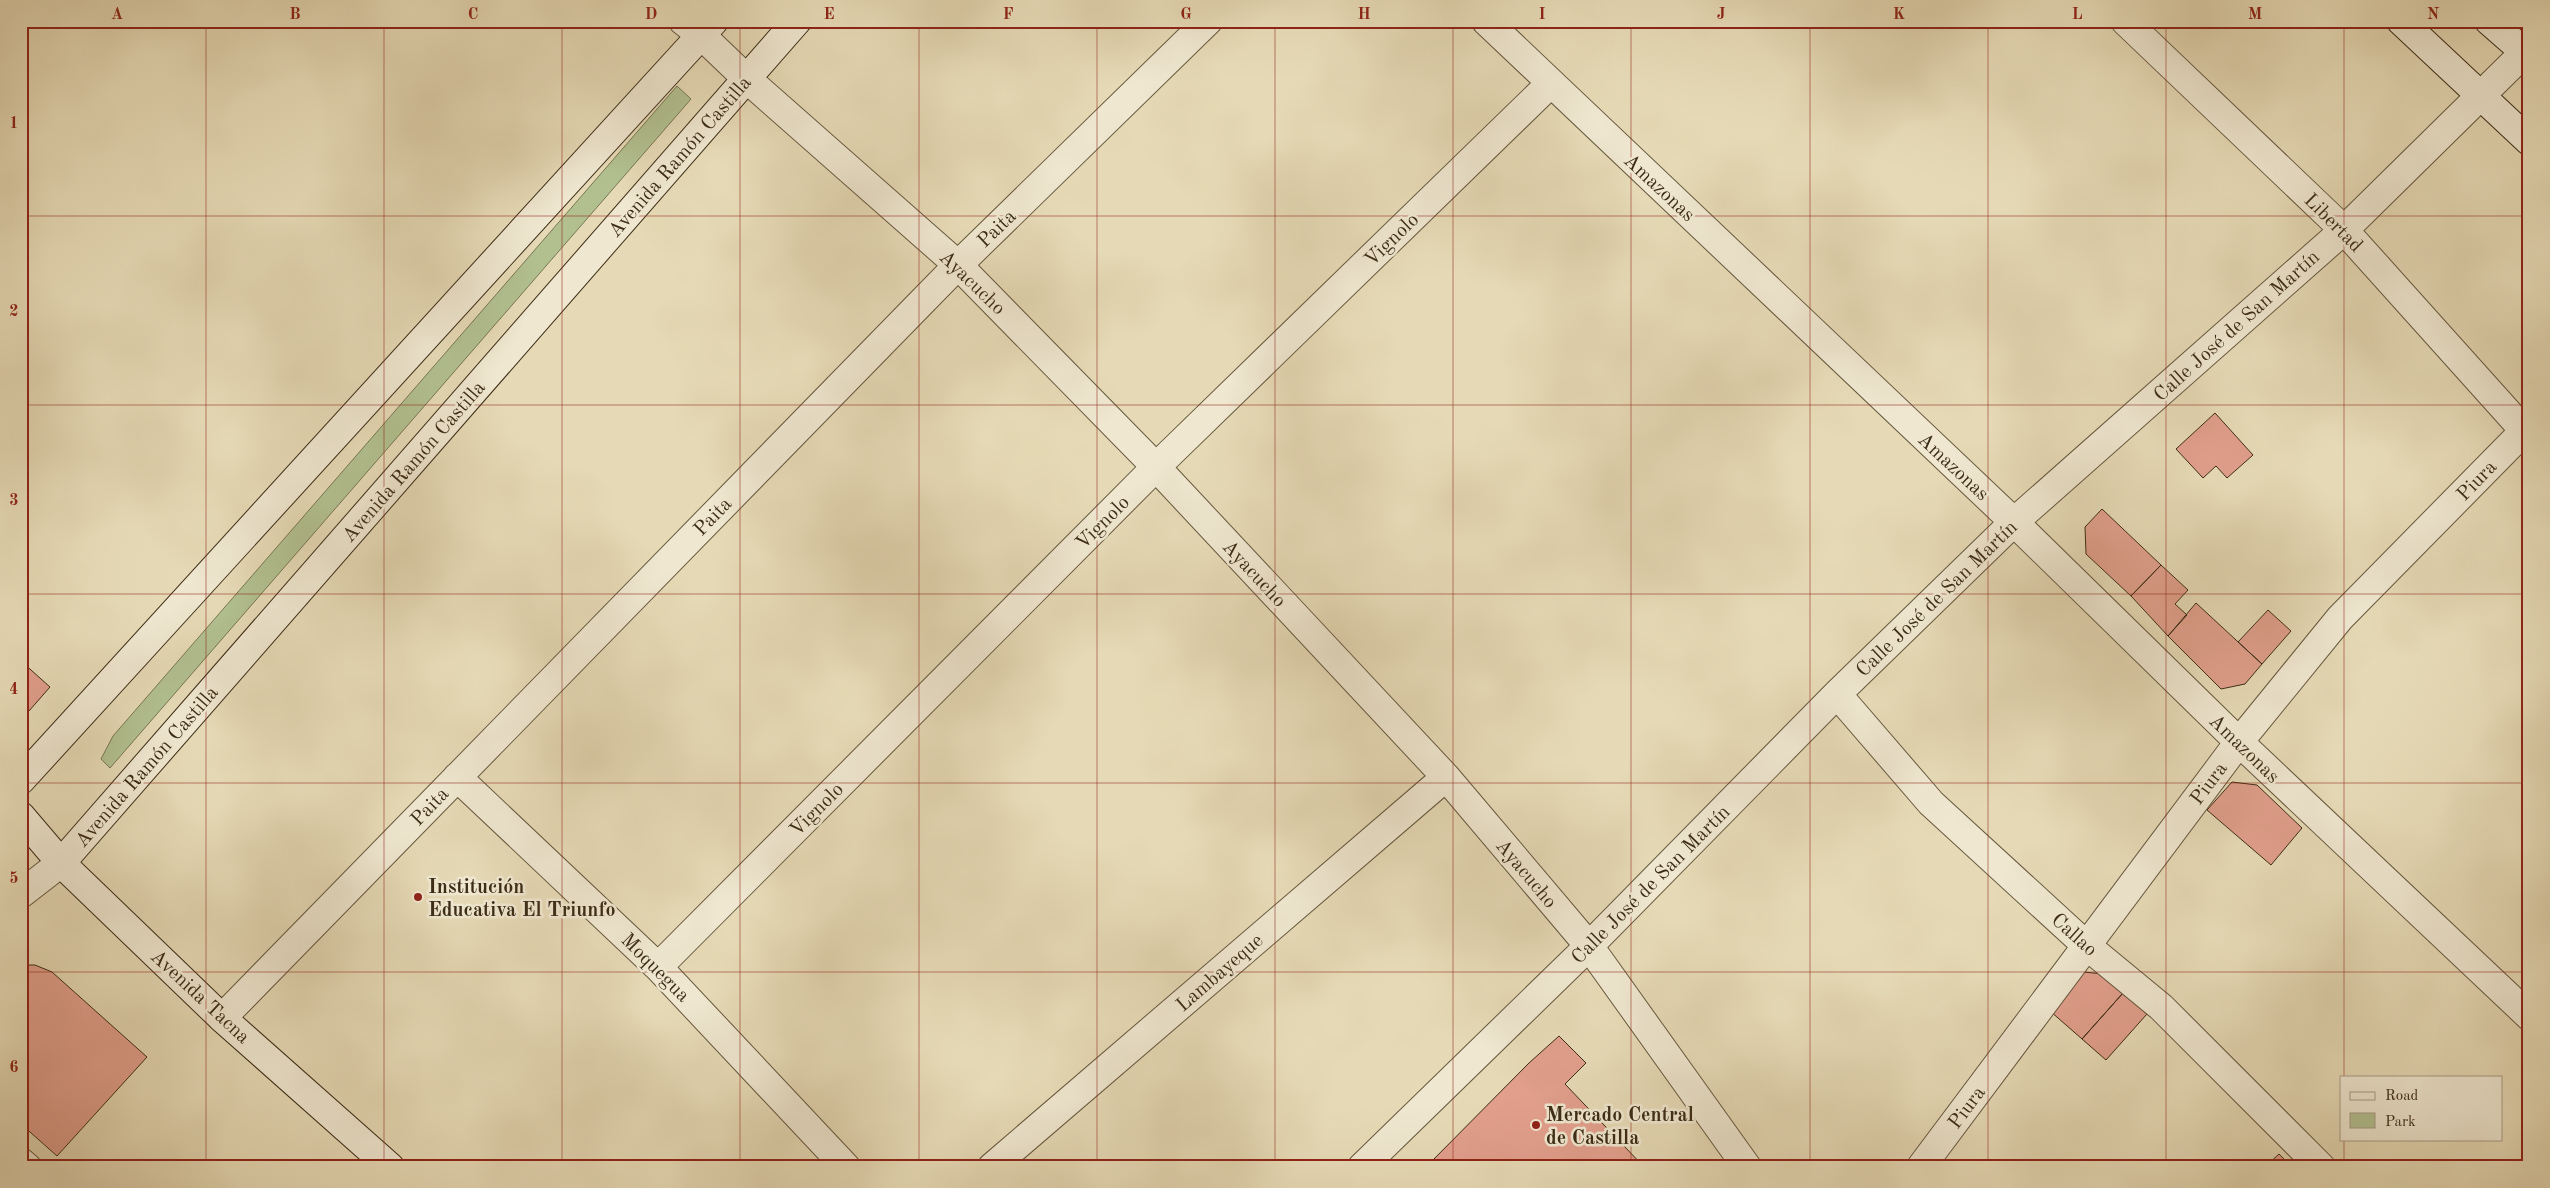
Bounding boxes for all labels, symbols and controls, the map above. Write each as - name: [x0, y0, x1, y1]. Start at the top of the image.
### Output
- text: A: [111, 7, 123, 23]
- text: B: [289, 7, 301, 23]
- text: C: [468, 7, 478, 23]
- text: D: [645, 7, 657, 23]
- text: E: [823, 7, 835, 23]
- text: F: [1003, 7, 1014, 23]
- text: G: [1180, 7, 1192, 23]
- text: H: [1357, 7, 1371, 23]
- text: I: [1538, 7, 1546, 23]
- text: J: [1717, 7, 1726, 23]
- text: K: [1893, 7, 1905, 23]
- text: L: [2072, 7, 2083, 23]
- text: M: [2248, 7, 2262, 23]
- text: N: [2427, 7, 2440, 23]
- street label: Avenida Ramón Castilla: [605, 73, 756, 242]
- text: 1: [9, 116, 19, 132]
- street label: Amazonas: [1619, 151, 1698, 226]
- street label: Libertad: [2299, 190, 2366, 257]
- street label: Paita: [974, 207, 1021, 252]
- street label: Vignolo: [1361, 210, 1423, 271]
- street label: Ayacucho: [935, 247, 1008, 320]
- street label: Calle José de San Martín: [2151, 247, 2324, 406]
- text: 2: [9, 304, 19, 320]
- street label: Avenida Ramón Castilla: [339, 378, 490, 547]
- street label: Amazonas: [1913, 430, 1992, 505]
- street label: Piura: [2454, 457, 2501, 506]
- text: 3: [9, 493, 19, 509]
- street label: Vignolo: [1073, 493, 1134, 554]
- street label: Paita: [691, 494, 736, 540]
- street label: Calle José de San Martín: [1853, 517, 2022, 681]
- street label: Ayacucho: [1218, 537, 1289, 612]
- text: 4: [9, 682, 19, 698]
- street label: Avenida Ramón Castilla: [72, 683, 223, 852]
- street label: Amazonas: [2205, 711, 2283, 788]
- street label: Piura: [2187, 759, 2232, 809]
- street label: Vignolo: [787, 780, 848, 841]
- street label: Paita: [408, 784, 453, 830]
- street label: Calle José de San Martín: [1568, 802, 1735, 969]
- street label: Ayacucho: [1491, 836, 1560, 913]
- text: 5: [9, 871, 19, 887]
- place label: Institución Educativa El Triunfo: [428, 878, 615, 921]
- marker: Institución Educativa El Triunfo: [412, 891, 424, 903]
- street label: Callao: [2047, 910, 2100, 961]
- street label: Moquegua: [616, 930, 693, 1007]
- street label: Lambayeque: [1173, 931, 1268, 1016]
- street label: Avenida Tacna: [146, 947, 253, 1048]
- text: 6: [9, 1060, 19, 1076]
- legend: [2340, 1076, 2502, 1140]
- street label: Piura: [1945, 1083, 1990, 1133]
- text: Road: [2385, 1089, 2419, 1104]
- place label: Mercado Central de Castilla: [1546, 1106, 1694, 1149]
- text: Park: [2385, 1115, 2416, 1130]
- marker: Mercado Central de Castilla: [1530, 1119, 1542, 1131]

